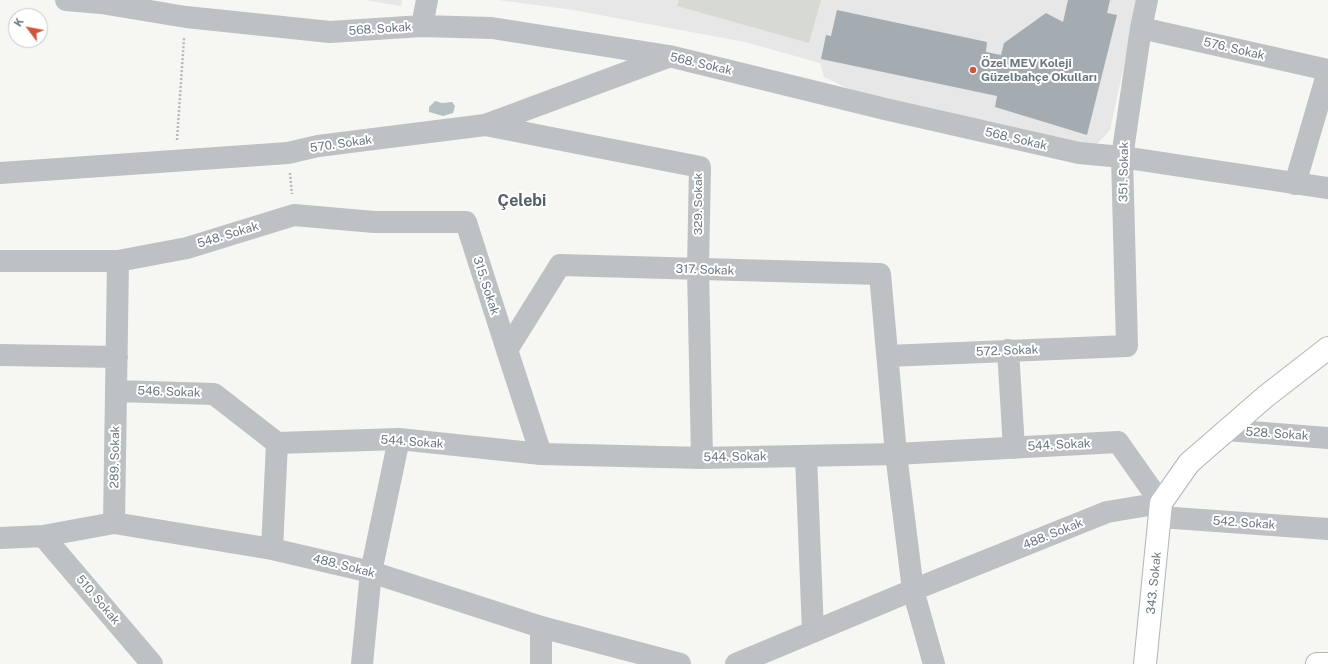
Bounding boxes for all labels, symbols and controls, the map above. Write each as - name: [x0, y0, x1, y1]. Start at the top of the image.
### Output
- north arrow: [8, 8, 48, 48]
- text: K: [11, 16, 26, 29]
- street label: 568. Sokak: [348, 20, 412, 38]
- street label: 576. Sokak: [1202, 35, 1266, 63]
- street label: 568. Sokak: [669, 50, 733, 78]
- place label: Özel MEV Koleji Güzelbahçe Okulları: [981, 56, 1097, 84]
- marker: Özel MEV Koleji Güzelbahçe Okulları: [968, 65, 978, 75]
- street label: 568. Sokak: [984, 125, 1048, 153]
- street label: 570. Sokak: [309, 133, 373, 155]
- street label: 351. Sokak: [1116, 142, 1132, 202]
- street label: 329. Sokak: [691, 173, 705, 235]
- district label: Çelebi: [498, 191, 546, 211]
- street label: 548. Sokak: [196, 219, 260, 251]
- street label: 315. Sokak: [470, 255, 502, 317]
- street label: 317. Sokak: [675, 262, 735, 278]
- street label: 572. Sokak: [976, 343, 1038, 359]
- street label: 546. Sokak: [137, 384, 201, 400]
- street label: 528. Sokak: [1245, 425, 1309, 443]
- street label: 289. Sokak: [107, 426, 123, 488]
- street label: 544. Sokak: [380, 433, 444, 451]
- street label: 544. Sokak: [1027, 436, 1091, 454]
- street label: 544. Sokak: [703, 449, 767, 465]
- street label: 542. Sokak: [1212, 514, 1276, 532]
- street label: 488. Sokak: [1021, 515, 1085, 553]
- street label: 488. Sokak: [312, 551, 376, 581]
- street label: 343. Sokak: [1144, 551, 1164, 615]
- street label: 510. Sokak: [73, 572, 123, 628]

